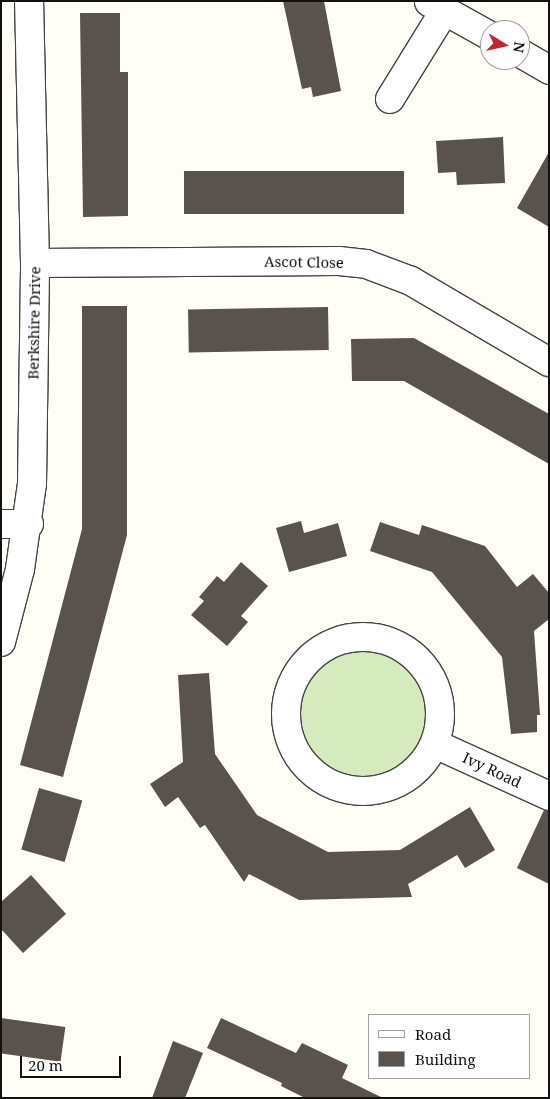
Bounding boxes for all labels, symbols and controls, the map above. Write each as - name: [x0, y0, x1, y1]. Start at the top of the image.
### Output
- north arrow: [480, 20, 530, 70]
- text: N: [509, 40, 530, 54]
- street label: Ascot Close: [264, 252, 344, 272]
- street label: Berkshire Drive: [24, 266, 44, 380]
- street label: Ivy Road: [460, 749, 524, 791]
- legend: [368, 1014, 530, 1079]
- text: Road: [415, 1024, 451, 1044]
- scale bar: [22, 1046, 124, 1078]
- text: Building: [415, 1049, 476, 1069]
- text: 20 m: [28, 1055, 63, 1075]

